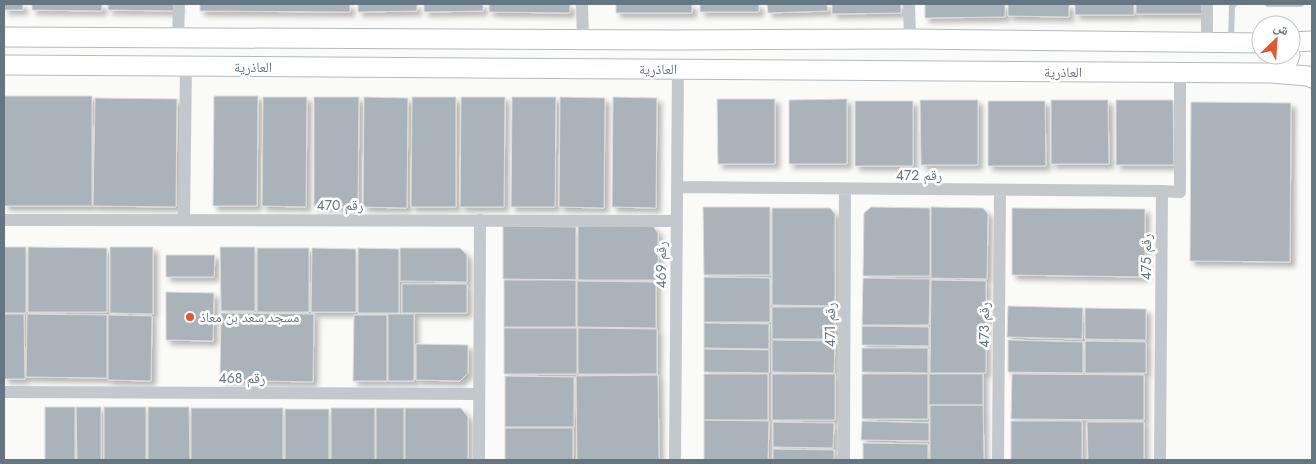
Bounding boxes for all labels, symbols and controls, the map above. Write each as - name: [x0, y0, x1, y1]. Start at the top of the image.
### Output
- north arrow: [1251, 15, 1301, 65]
- text: ش: [1271, 16, 1293, 40]
- street label: العاذرية: [234, 57, 272, 77]
- street label: العاذرية: [639, 59, 677, 79]
- street label: العاذرية: [1044, 62, 1082, 82]
- street label: رقم 472: [896, 165, 942, 185]
- street label: رقم 470: [317, 195, 363, 215]
- street label: رقم 475: [1136, 234, 1156, 280]
- street label: رقم 469: [651, 241, 671, 289]
- street label: رقم 473: [974, 302, 994, 348]
- street label: رقم 471: [820, 303, 840, 347]
- place label: مسجد سعد بن معاذ: [200, 307, 299, 327]
- marker: مسجد سعد بن معاذ: [184, 311, 196, 323]
- street label: رقم 468: [219, 368, 265, 388]

